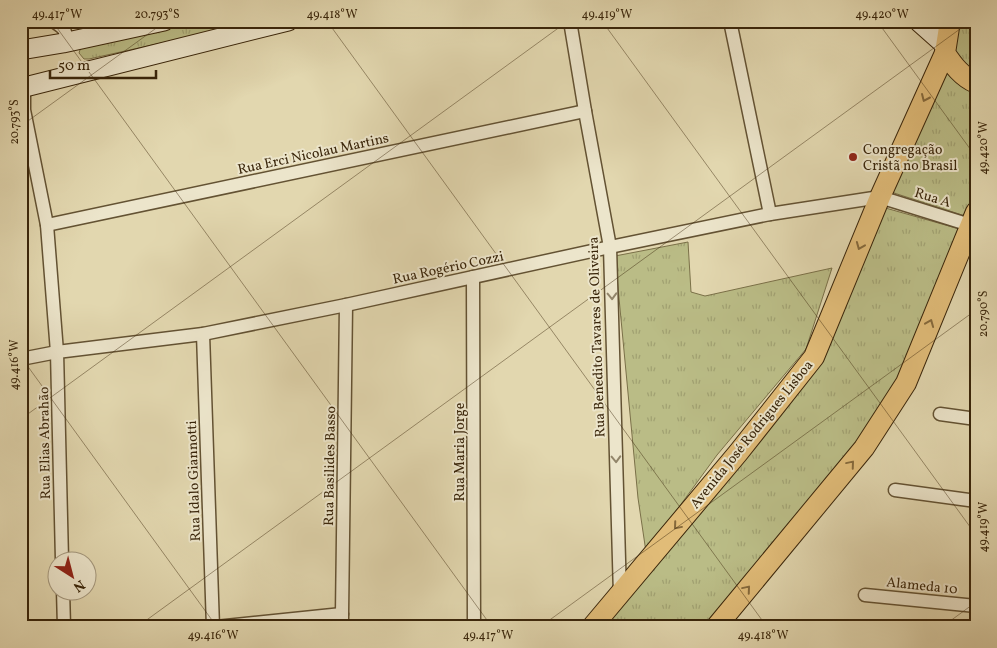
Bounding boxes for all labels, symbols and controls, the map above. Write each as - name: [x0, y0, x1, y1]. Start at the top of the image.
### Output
- text: 49.417°W: [32, 7, 82, 23]
- text: 20.793°S: [134, 7, 180, 23]
- text: 49.418°W: [307, 7, 357, 23]
- text: 49.419°W: [582, 7, 632, 23]
- text: 49.420°W: [855, 7, 909, 23]
- scale bar: [50, 48, 156, 80]
- text: 50 m: [58, 56, 90, 77]
- one-way arrow: [921, 92, 931, 101]
- text: 20.793°S: [7, 99, 23, 145]
- text: 49.420°W: [976, 121, 992, 175]
- street label: Rua Erci Nicolau Martins: [236, 129, 391, 180]
- place label: Congregação Cristã no Brasil: [863, 141, 957, 176]
- marker: Congregação Cristã no Brasil: [847, 151, 859, 163]
- street label: Rua A: [912, 184, 953, 213]
- street label: Rua Benedito Tavares de Oliveira: [585, 236, 610, 438]
- one-way arrow: [855, 241, 866, 250]
- street label: Rua Rogério Cozzi: [391, 247, 506, 290]
- text: 20.790°S: [976, 291, 992, 337]
- one-way arrow: [606, 292, 617, 300]
- one-way arrow: [924, 319, 934, 328]
- text: 49.416°W: [7, 340, 23, 390]
- street label: Avenida José Rodrigues Lisboa: [686, 357, 818, 513]
- street label: Rua Elias Abrahão: [35, 386, 56, 500]
- street label: Rua Maria Jorge: [451, 402, 470, 501]
- street label: Rua Basilides Basso: [320, 406, 341, 526]
- street label: Rua Idalo Giannotti: [183, 420, 206, 542]
- one-way arrow: [611, 455, 621, 463]
- one-way arrow: [845, 461, 854, 470]
- text: 49.419°W: [976, 502, 992, 552]
- one-way arrow: [674, 520, 682, 529]
- north arrow: [48, 550, 98, 600]
- street label: Alameda 10: [885, 573, 958, 600]
- text: N: [69, 575, 88, 596]
- one-way arrow: [742, 586, 750, 595]
- text: 49.416°W: [188, 628, 238, 644]
- text: 49.417°W: [463, 628, 513, 644]
- text: 49.418°W: [738, 628, 788, 644]

